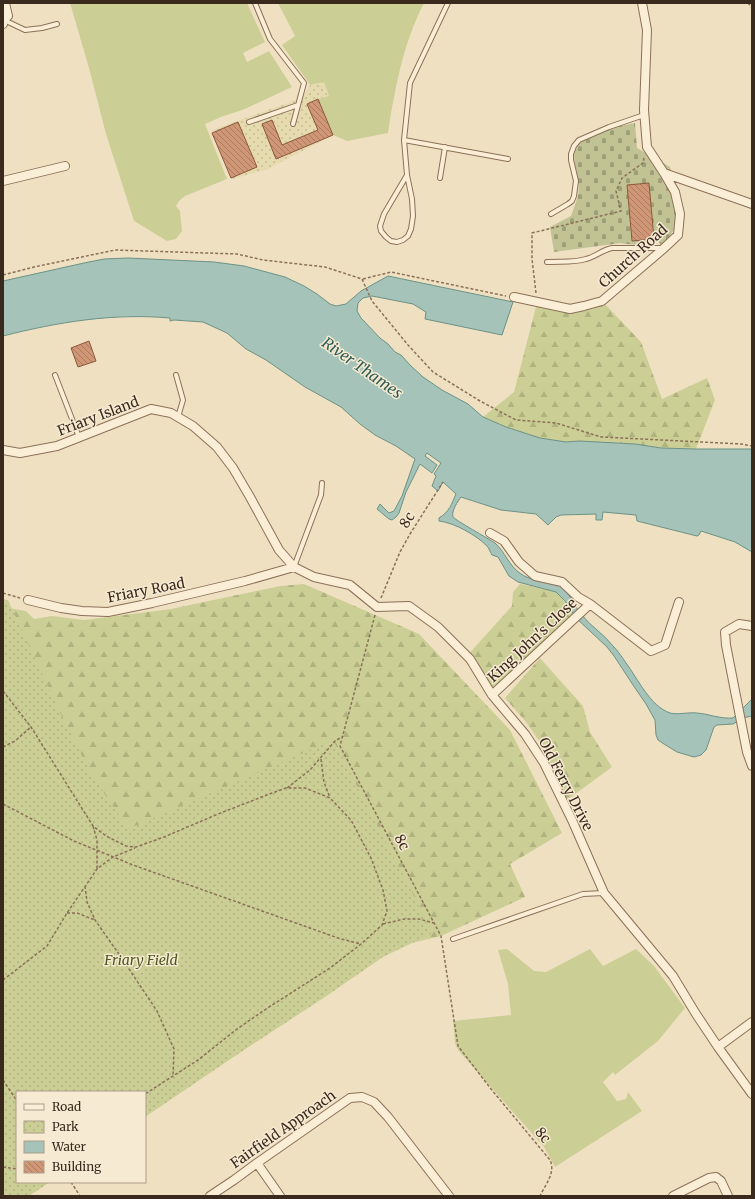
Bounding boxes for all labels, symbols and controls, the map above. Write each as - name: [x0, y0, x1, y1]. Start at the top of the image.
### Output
- street label: Church Road: [595, 220, 671, 291]
- water label: River Thames: [318, 333, 406, 402]
- street label: Friary Island: [55, 392, 142, 440]
- street label: 8c: [395, 509, 419, 531]
- street label: Friary Road: [106, 574, 187, 606]
- street label: King John's Close: [484, 594, 580, 686]
- street label: Old Ferry Drive: [535, 734, 597, 834]
- street label: 8c: [390, 831, 414, 853]
- park label: Friary Field: [103, 951, 178, 969]
- street label: Fairfield Approach: [227, 1086, 339, 1172]
- legend: [16, 1091, 146, 1183]
- text: Road: [52, 1099, 81, 1114]
- text: Park: [52, 1119, 79, 1134]
- street label: 8c: [531, 1123, 555, 1147]
- text: Water: [51, 1139, 87, 1154]
- text: Building: [52, 1159, 102, 1174]

